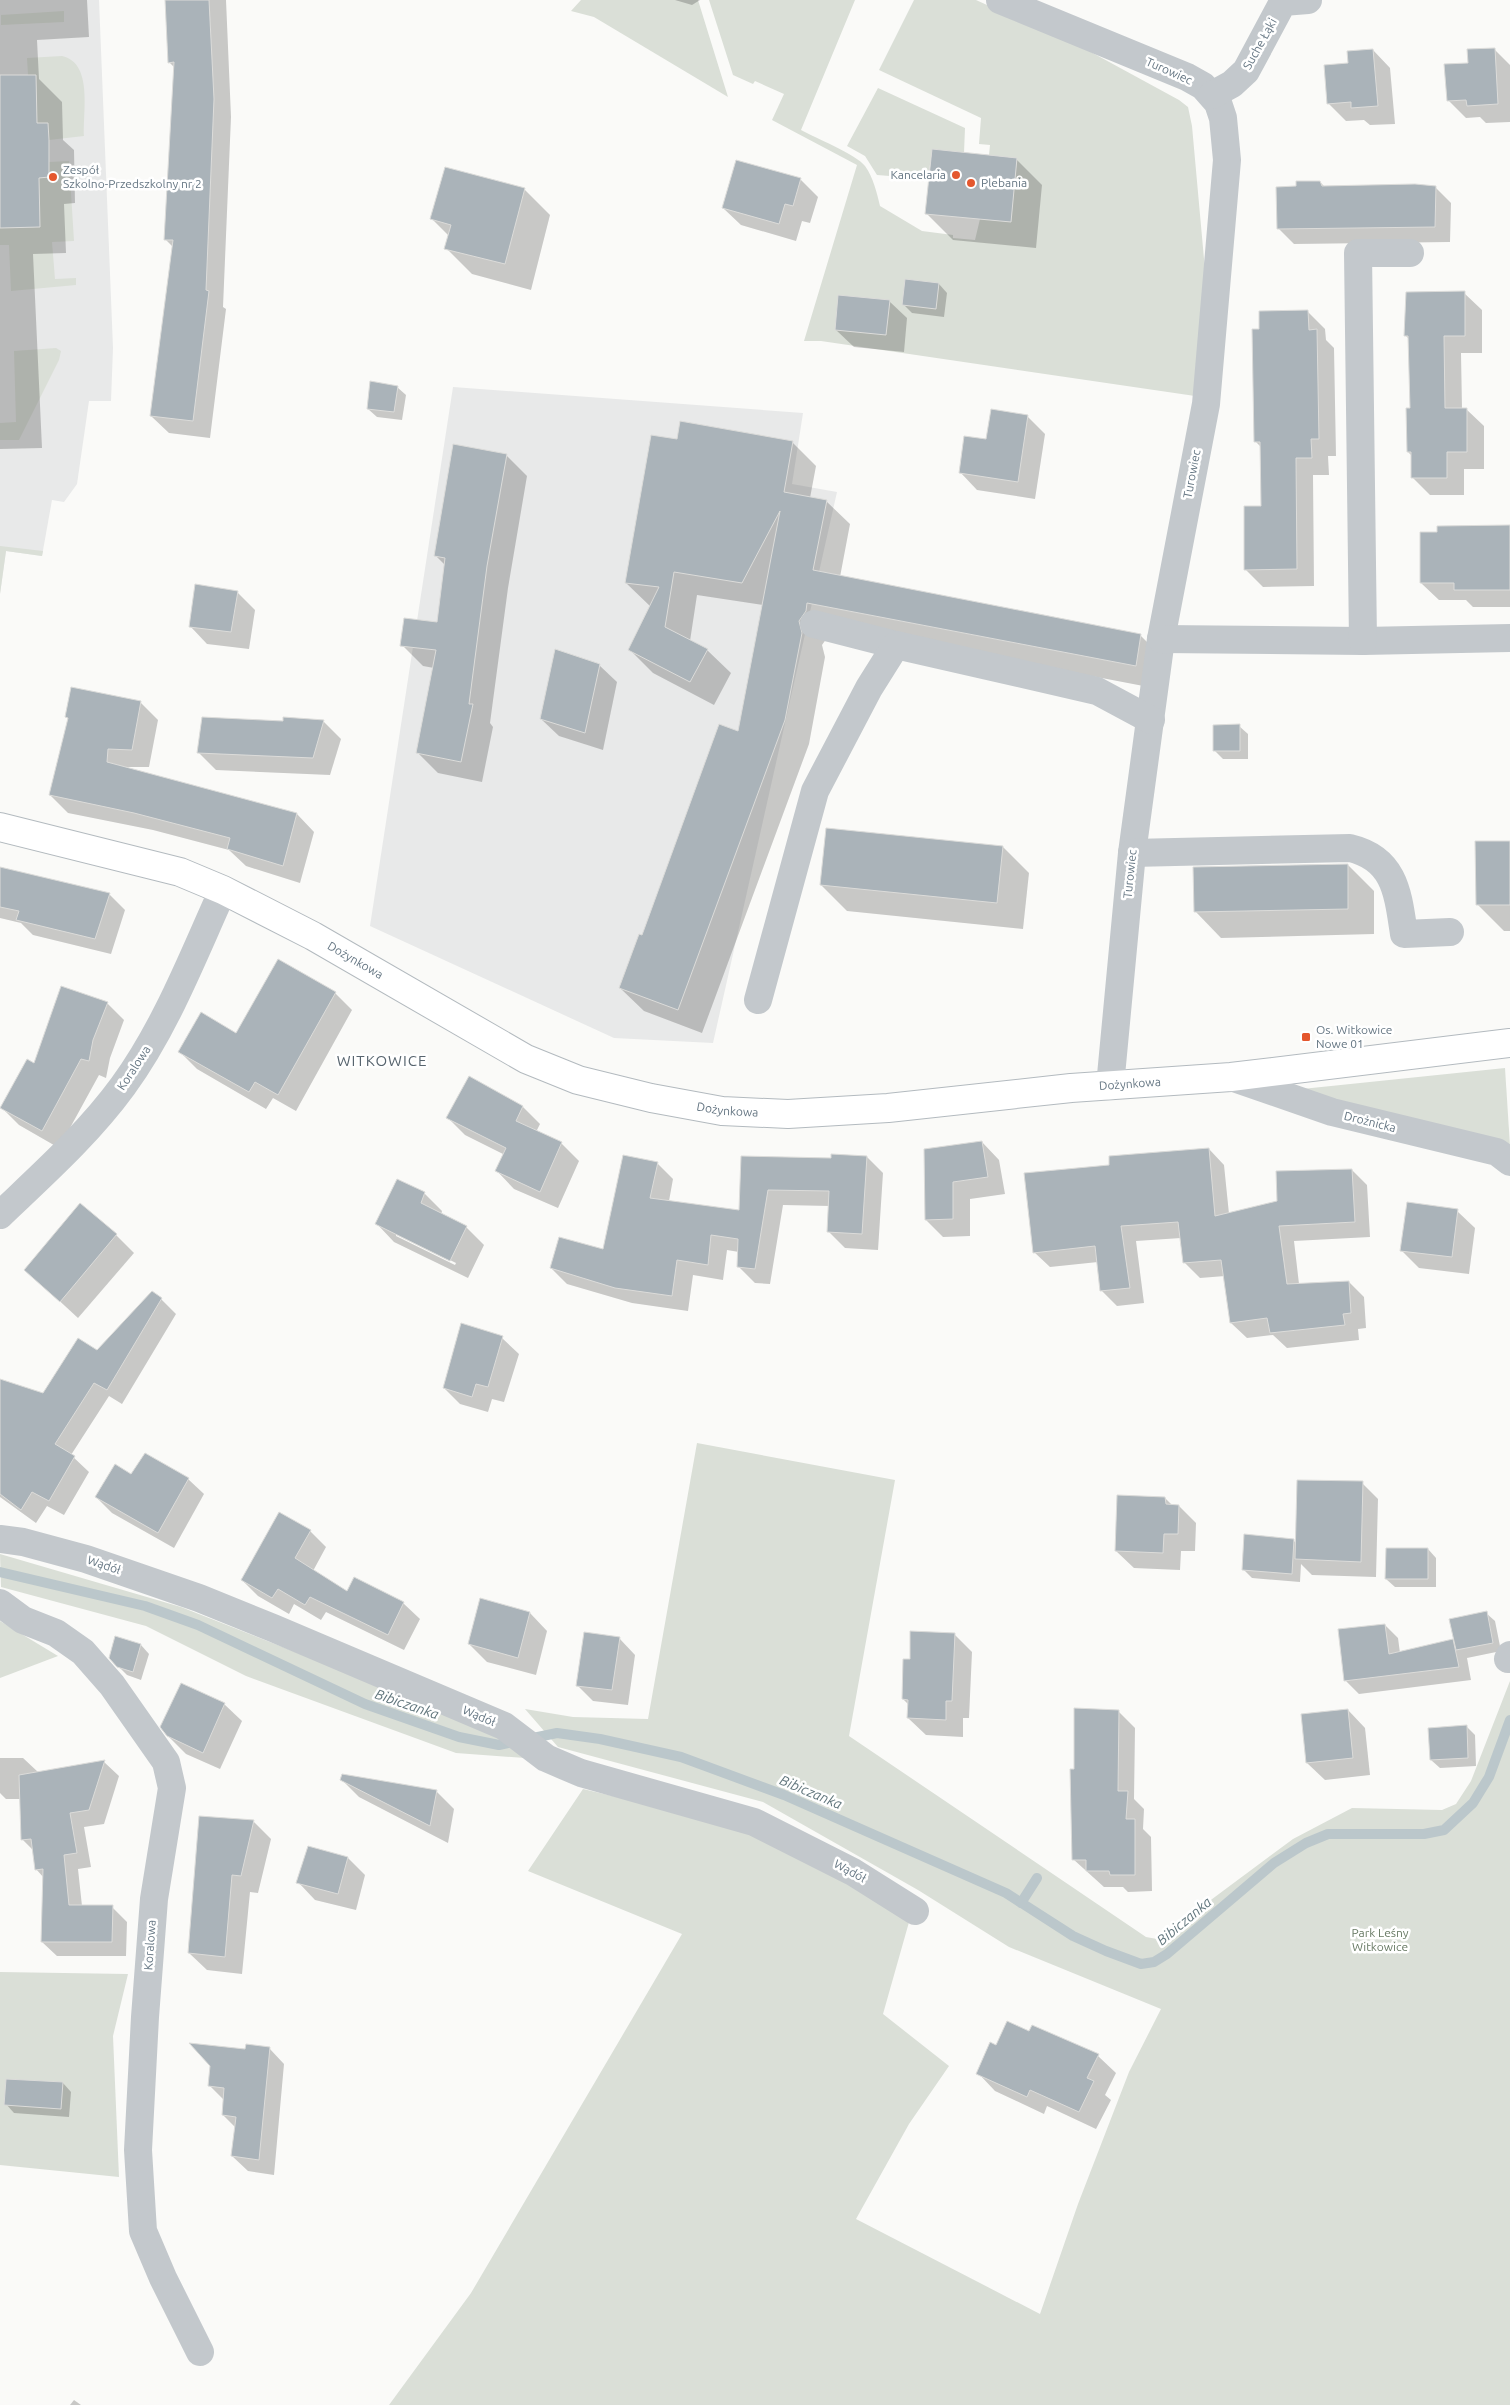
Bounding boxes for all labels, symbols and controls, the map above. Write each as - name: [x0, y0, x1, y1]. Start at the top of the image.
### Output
- street label: Suche Łąki: [1240, 16, 1279, 72]
- street label: Turowiec: [1144, 55, 1195, 87]
- place label: Zespół Szkolno-Przedszkolny nr 2: [63, 163, 202, 190]
- place label: Kancelaria: [891, 168, 946, 181]
- marker: Kancelaria: [950, 169, 962, 181]
- marker: Zespół Szkolno-Przedszkolny nr 2: [47, 171, 59, 183]
- place label: Plebania: [981, 176, 1027, 189]
- marker: Plebania: [965, 177, 977, 189]
- street label: Turowiec: [1180, 448, 1203, 499]
- street label: Turowiec: [1120, 848, 1139, 899]
- street label: Dożynkowa: [325, 939, 386, 981]
- place label: Os. Witkowice Nowe 01: [1316, 1023, 1392, 1050]
- marker: Os. Witkowice Nowe 01: [1300, 1031, 1312, 1043]
- street label: Koralowa: [114, 1043, 153, 1092]
- district label: WITKOWICE: [337, 1052, 427, 1069]
- street label: Dożynkowa: [1099, 1075, 1161, 1092]
- street label: Dożynkowa: [696, 1100, 759, 1119]
- street label: Drożnicka: [1343, 1109, 1397, 1134]
- street label: Wądół: [86, 1553, 123, 1577]
- water label: Bibiczanka: [373, 1686, 441, 1722]
- street label: Wądół: [461, 1703, 498, 1729]
- water label: Bibiczanka: [777, 1772, 845, 1812]
- street label: Wądół: [832, 1857, 869, 1885]
- water label: Bibiczanka: [1154, 1893, 1215, 1948]
- street label: Koralowa: [141, 1919, 158, 1971]
- park label: Park Leśny Witkowice: [1351, 1926, 1409, 1953]

